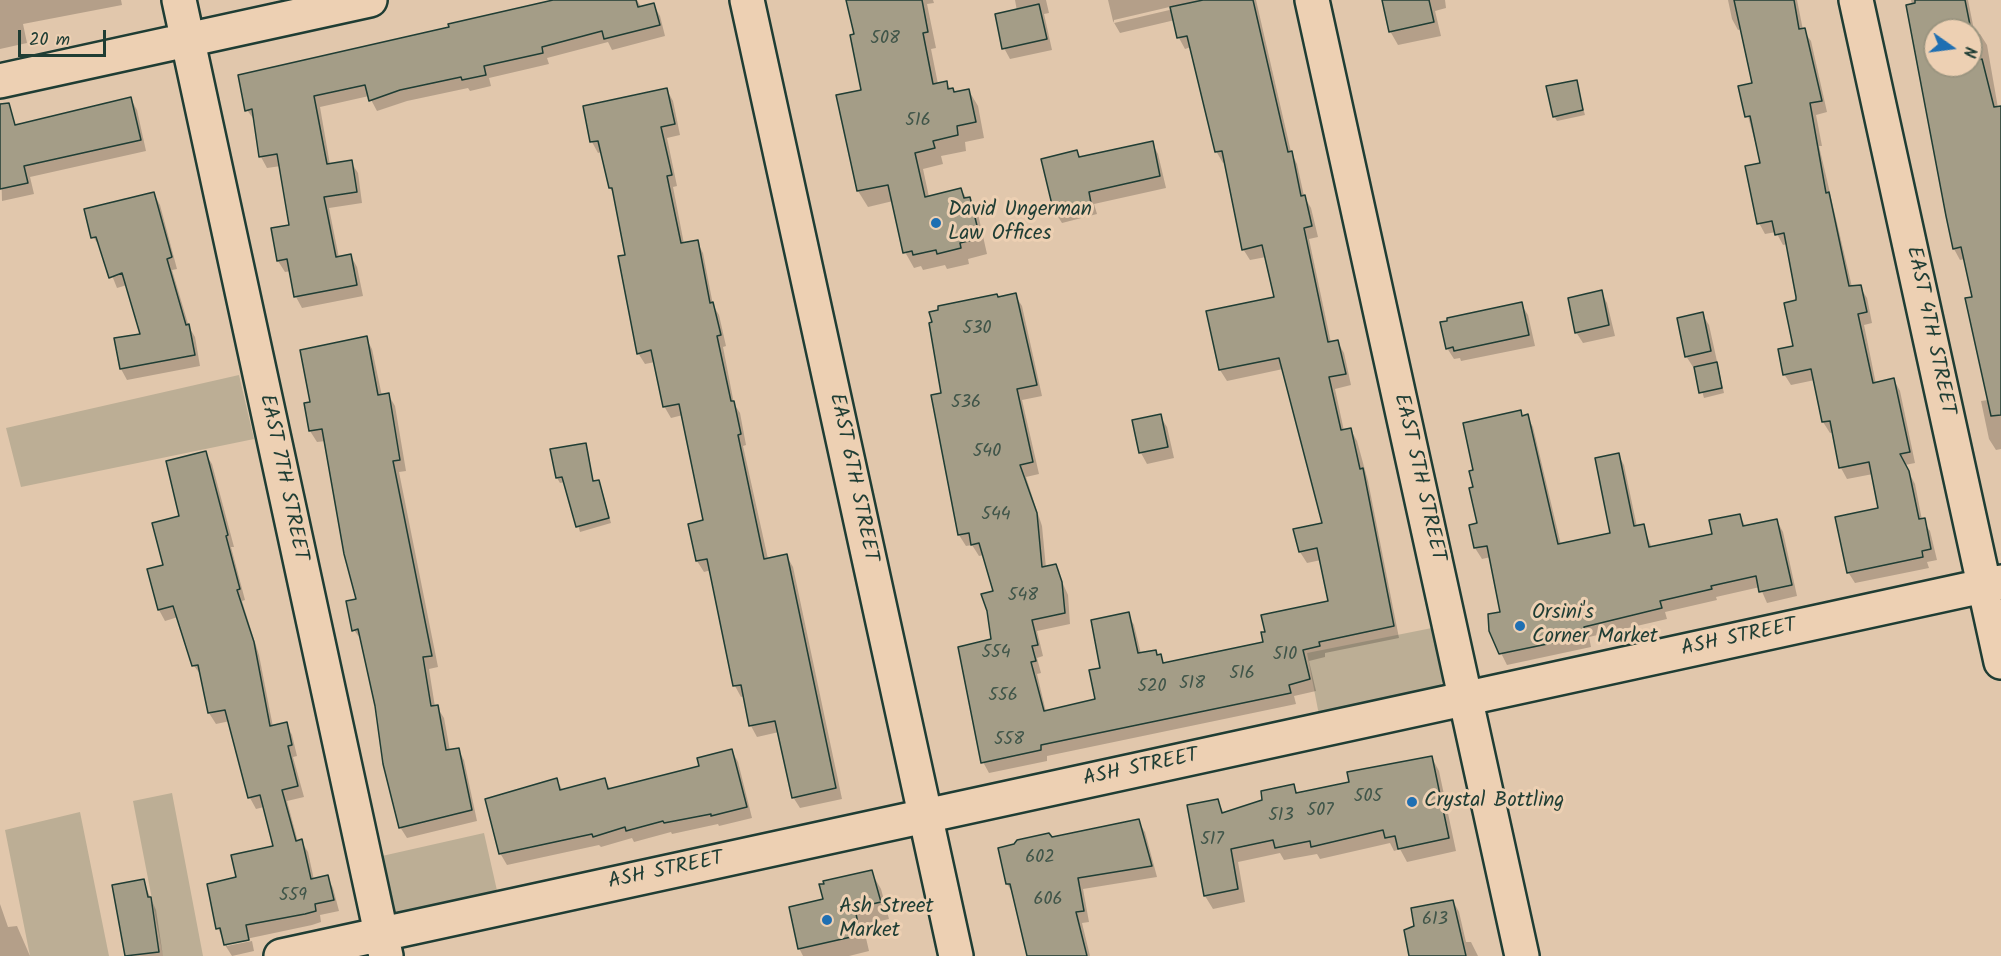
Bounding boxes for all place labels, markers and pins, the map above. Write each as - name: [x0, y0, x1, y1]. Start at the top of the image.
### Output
- place label: David Ungerman Law Offices: [948, 198, 1092, 248]
- marker: David Ungerman Law Offices: [929, 216, 943, 230]
- place label: Orsini's Corner Market: [1532, 601, 1658, 651]
- marker: Orsini's Corner Market: [1513, 619, 1527, 633]
- place label: Crystal Bottling: [1424, 789, 1564, 815]
- marker: Crystal Bottling: [1405, 795, 1419, 809]
- place label: Ash Street Market: [839, 895, 934, 945]
- marker: Ash Street Market: [820, 913, 834, 927]

